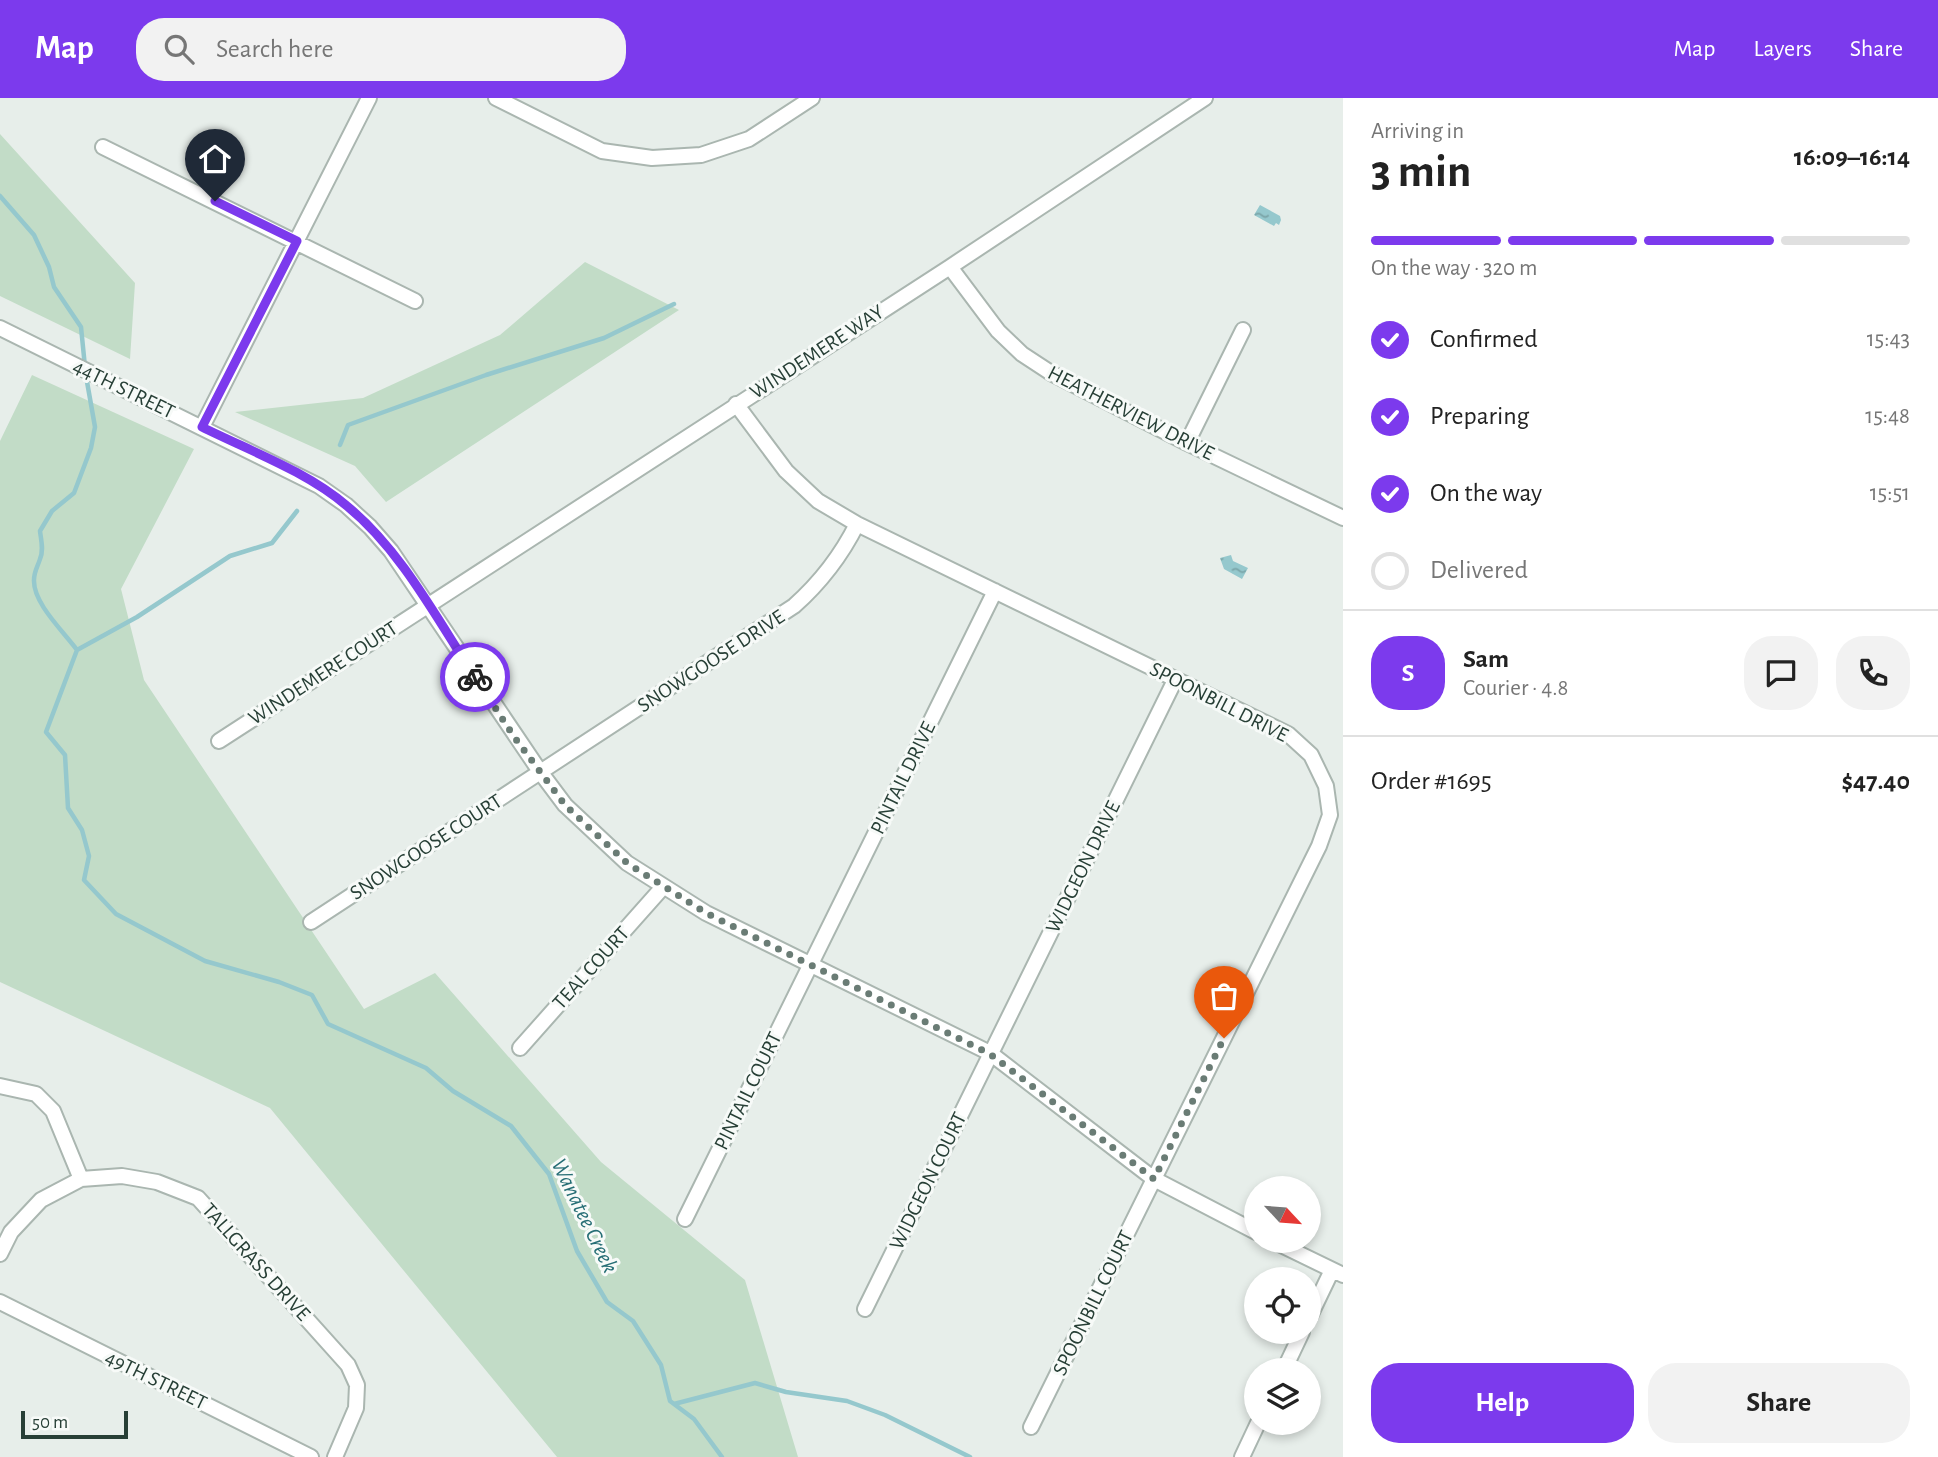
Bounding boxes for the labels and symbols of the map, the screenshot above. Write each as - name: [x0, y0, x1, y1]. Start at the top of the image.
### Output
- pin: [185, 129, 245, 201]
- street label: WINDEMERE WAY: [746, 301, 888, 403]
- street label: 44TH STREET: [70, 355, 178, 423]
- street label: HEATHERVIEW DRIVE: [1044, 362, 1218, 464]
- street label: SNOWGOOSE DRIVE: [634, 606, 788, 716]
- street label: WINDEMERE COURT: [245, 617, 401, 729]
- courier: [440, 642, 510, 712]
- street label: SPOONBILL DRIVE: [1146, 658, 1292, 746]
- street label: PINTAIL DRIVE: [867, 718, 939, 838]
- street label: SNOWGOOSE COURT: [346, 790, 506, 904]
- street label: WIDGEON DRIVE: [1042, 798, 1124, 936]
- street label: TEAL COURT: [549, 923, 633, 1013]
- pin: [1194, 966, 1254, 1038]
- street label: PINTAIL COURT: [710, 1029, 786, 1153]
- street label: WIDGEON COURT: [886, 1109, 970, 1253]
- water label: Wanatee Creek: [547, 1155, 622, 1277]
- north arrow: [1244, 1176, 1321, 1253]
- street label: TALLGRASS DRIVE: [198, 1199, 314, 1325]
- street label: SPOONBILL COURT: [1049, 1227, 1137, 1379]
- street label: 49TH STREET: [102, 1346, 210, 1414]
- scale bar: [21, 1408, 128, 1440]

